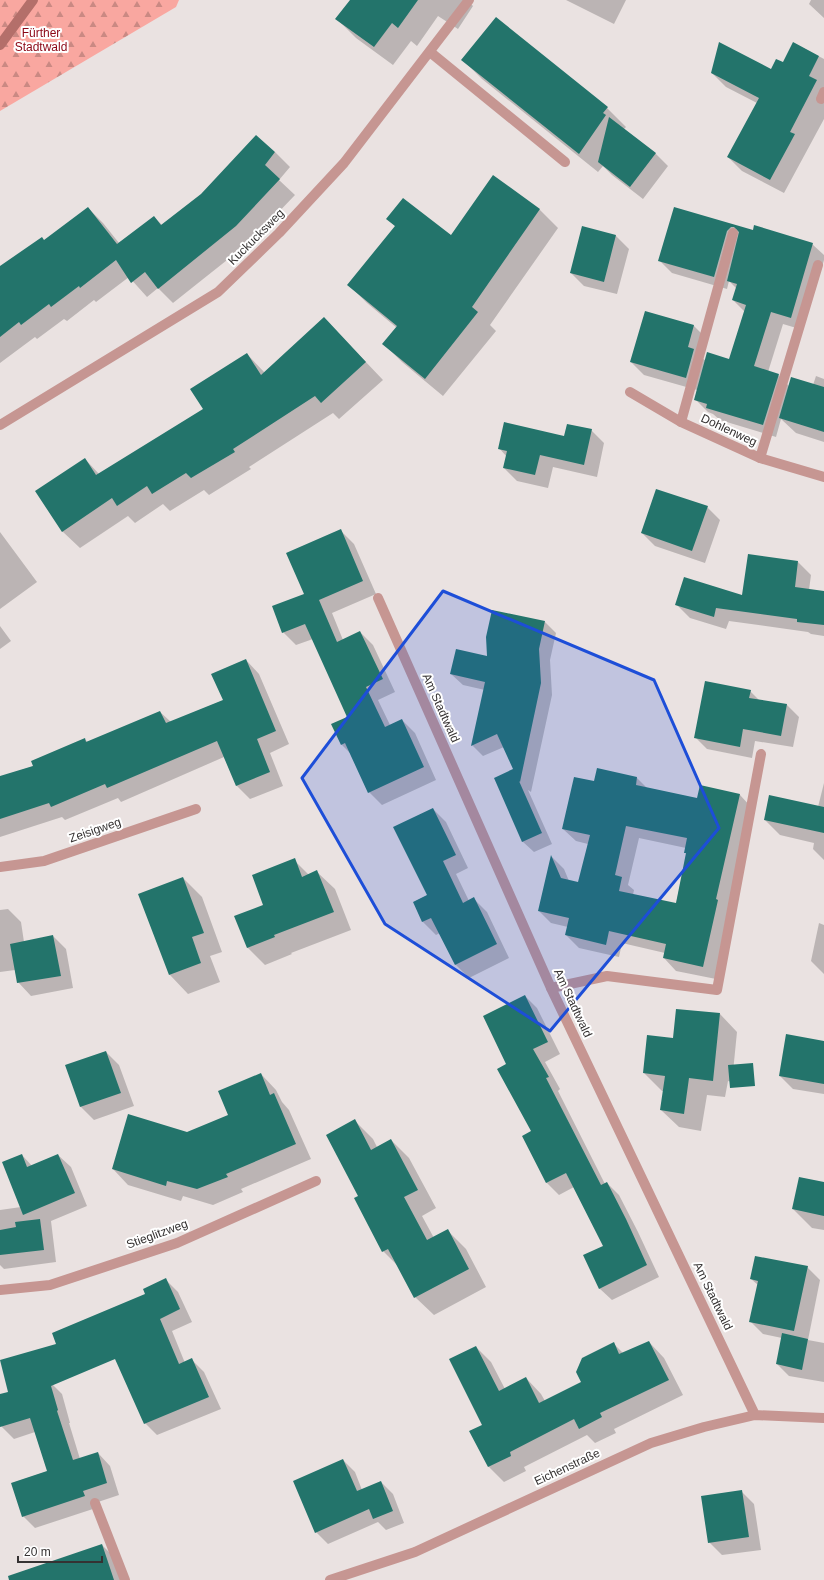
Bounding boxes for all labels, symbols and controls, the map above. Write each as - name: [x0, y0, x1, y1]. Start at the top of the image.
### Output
- park label: Fürther Stadtwald: [15, 26, 67, 54]
- street label: Kuckucksweg: [225, 206, 287, 268]
- street label: Dohlenweg: [699, 411, 759, 449]
- street label: Am Stadtwald: [420, 671, 462, 745]
- street label: Zeisigweg: [67, 815, 123, 845]
- street label: Am Stadtwald: [551, 966, 595, 1040]
- street label: Stieglitzweg: [125, 1216, 189, 1252]
- street label: Am Stadtwald: [690, 1260, 736, 1332]
- street label: Eichenstraße: [532, 1446, 602, 1488]
- scale bar: [18, 1538, 102, 1564]
- text: 20 m: [24, 1545, 51, 1559]

